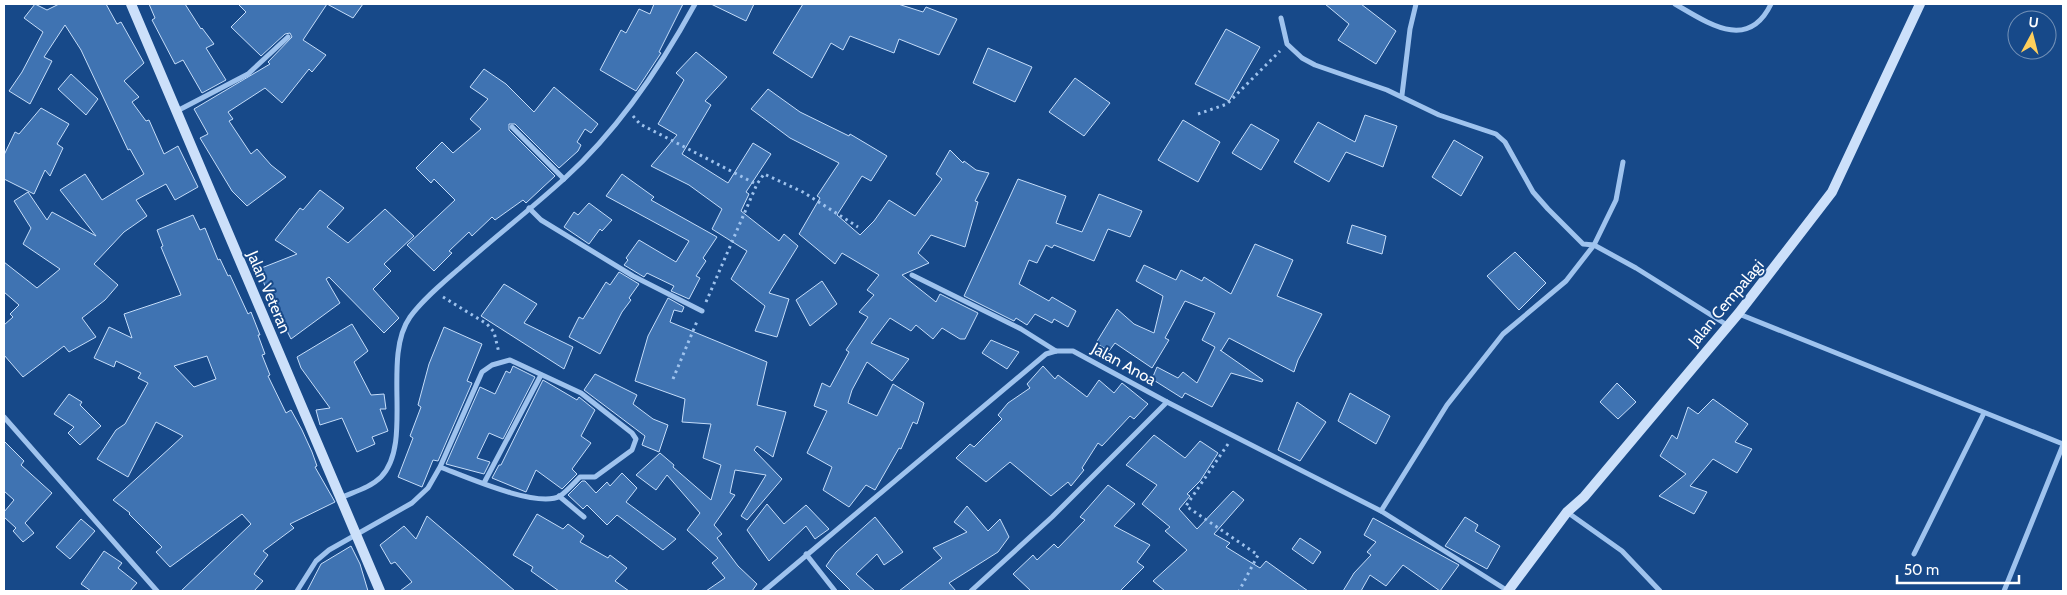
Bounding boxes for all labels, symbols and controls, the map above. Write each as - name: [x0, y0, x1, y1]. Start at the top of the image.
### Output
- north arrow: [2007, 10, 2057, 60]
- text: U: [2027, 13, 2040, 32]
- street label: Jalan Veteran: [243, 247, 295, 336]
- street label: Jalan Cempalagi: [1684, 256, 1768, 351]
- street label: Jalan Anoa: [1088, 338, 1160, 390]
- scale bar: [1897, 552, 2020, 584]
- text: 50 m: [1904, 561, 1939, 579]

